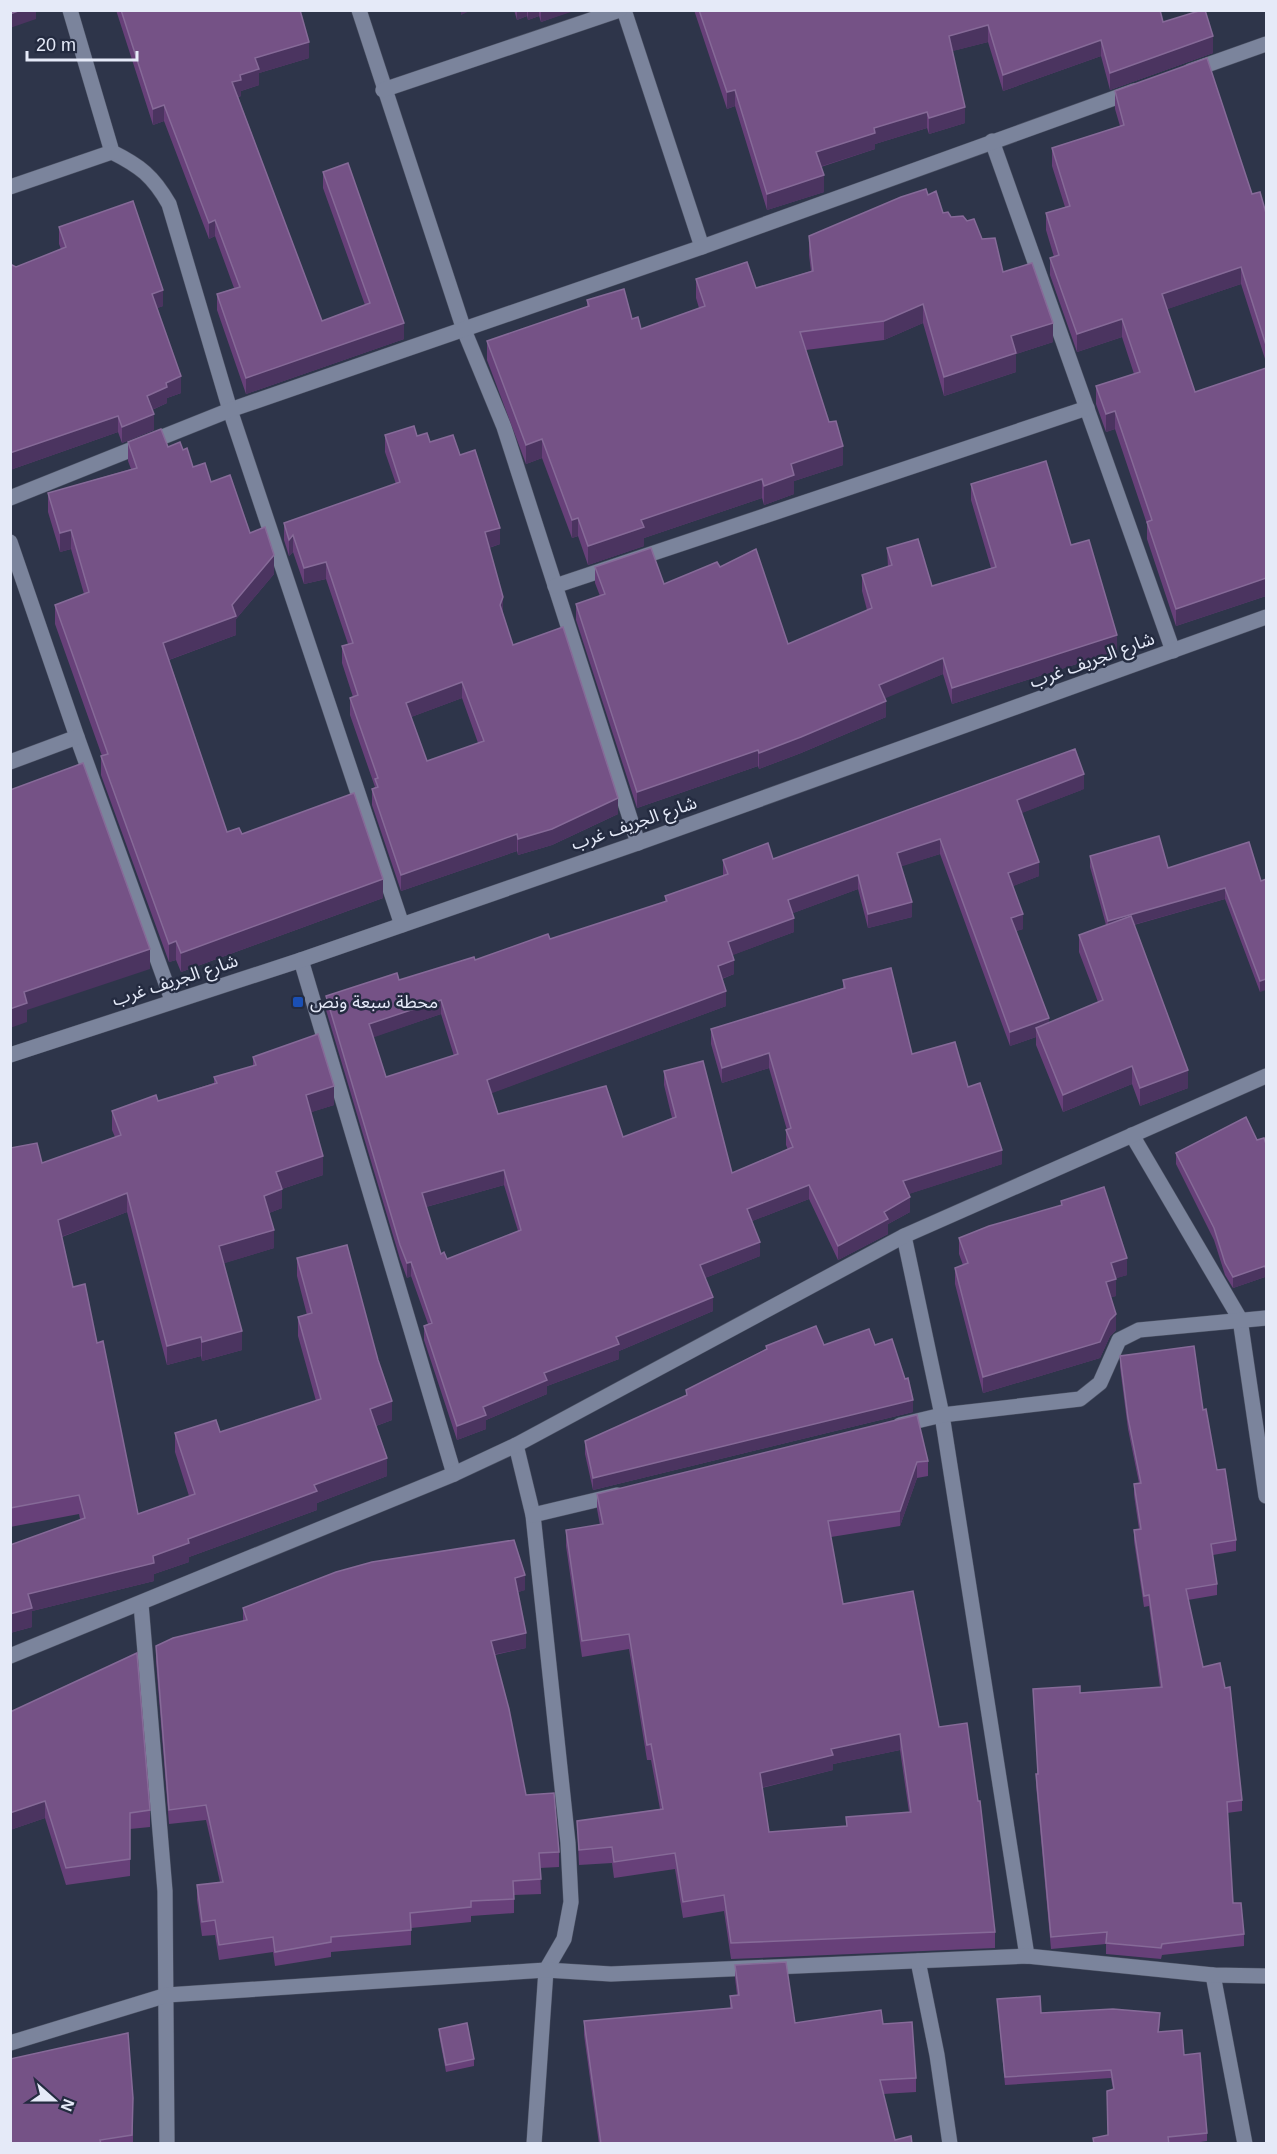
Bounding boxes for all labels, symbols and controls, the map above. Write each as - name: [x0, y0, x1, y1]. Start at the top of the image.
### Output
- scale bar: [27, 24, 136, 62]
- text: 20 m: [36, 35, 76, 55]
- street label: شارع الجريف غرب: [1027, 628, 1158, 696]
- street label: شارع الجريف غرب: [569, 792, 701, 858]
- street label: شارع الجريف غرب: [109, 950, 242, 1014]
- place label: محطة سبعة ونص: [310, 992, 438, 1013]
- marker: محطة سبعة ونص: [291, 995, 305, 1009]
- north arrow: [24, 2070, 84, 2130]
- text: N: [58, 2097, 78, 2114]

